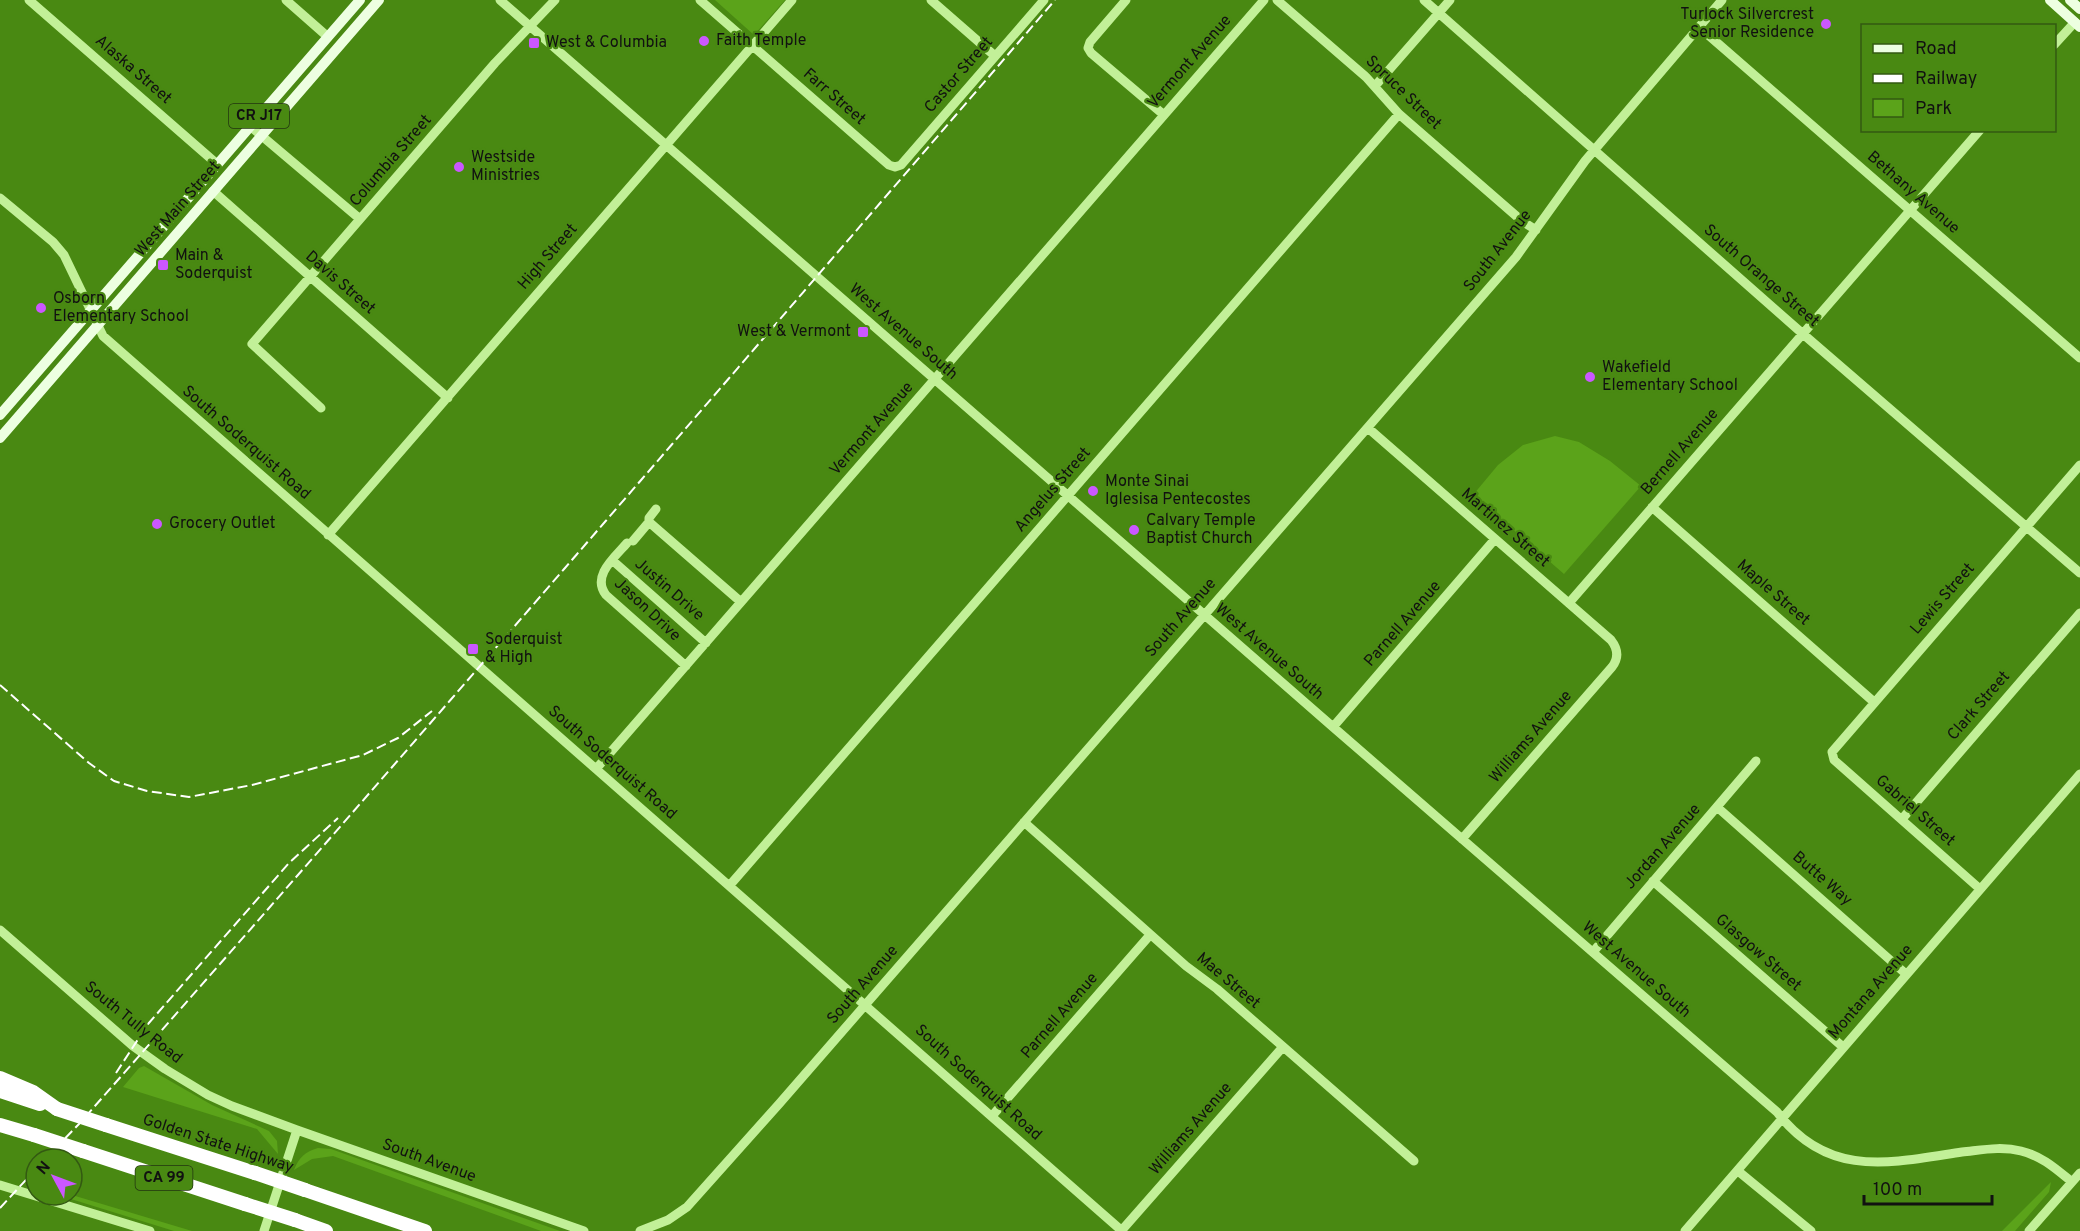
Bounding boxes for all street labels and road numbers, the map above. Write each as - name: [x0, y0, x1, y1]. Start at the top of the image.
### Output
- street label: Vermont Avenue: [1144, 11, 1236, 113]
- street label: Alaska Street: [90, 31, 176, 109]
- street label: Castor Street: [920, 33, 998, 117]
- street label: Spruce Street: [1361, 52, 1445, 134]
- street label: Farr Street: [799, 64, 869, 130]
- road number: CR J17: [229, 104, 289, 128]
- street label: Columbia Street: [346, 111, 436, 211]
- street label: Bethany Avenue: [1862, 147, 1964, 239]
- street label: West Main Street: [131, 157, 225, 261]
- street label: South Avenue: [1460, 206, 1536, 296]
- street label: High Street: [514, 220, 582, 294]
- street label: South Orange Street: [1699, 220, 1823, 332]
- street label: Davis Street: [301, 247, 379, 319]
- street label: West Avenue South: [845, 279, 961, 385]
- street label: Vermont Avenue: [826, 378, 918, 480]
- street label: South Soderquist Road: [178, 382, 314, 504]
- street label: Bernell Avenue: [1637, 405, 1723, 499]
- street label: Angelus Street: [1011, 443, 1095, 537]
- street label: Martinez Street: [1457, 484, 1553, 572]
- street label: Justin Drive: [630, 554, 708, 626]
- street label: Maple Street: [1732, 556, 1814, 630]
- street label: Lewis Street: [1907, 559, 1979, 639]
- street label: Jason Drive: [609, 574, 685, 646]
- street label: South Avenue: [1141, 574, 1221, 662]
- street label: Parnell Avenue: [1360, 577, 1446, 671]
- street label: West Avenue South: [1211, 599, 1327, 705]
- street label: Clark Street: [1943, 667, 2015, 745]
- street label: Williams Avenue: [1485, 687, 1577, 787]
- street label: South Soderquist Road: [544, 702, 680, 824]
- street label: Gabriel Street: [1871, 771, 1959, 851]
- street label: Jordan Avenue: [1620, 800, 1706, 894]
- street label: Butte Way: [1788, 847, 1856, 911]
- street label: Glasgow Street: [1711, 910, 1805, 996]
- street label: West Avenue South: [1578, 917, 1694, 1023]
- street label: Montana Avenue: [1824, 940, 1918, 1044]
- street label: South Avenue: [823, 941, 903, 1029]
- street label: Mae Street: [1192, 948, 1264, 1014]
- street label: Parnell Avenue: [1017, 969, 1103, 1063]
- street label: South Tully Road: [80, 977, 186, 1069]
- street label: South Soderquist Road: [910, 1021, 1046, 1145]
- street label: Williams Avenue: [1145, 1079, 1237, 1179]
- street label: Golden State Highway: [140, 1110, 296, 1178]
- street label: South Avenue: [379, 1135, 479, 1187]
- road number: CA 99: [136, 1166, 192, 1190]

